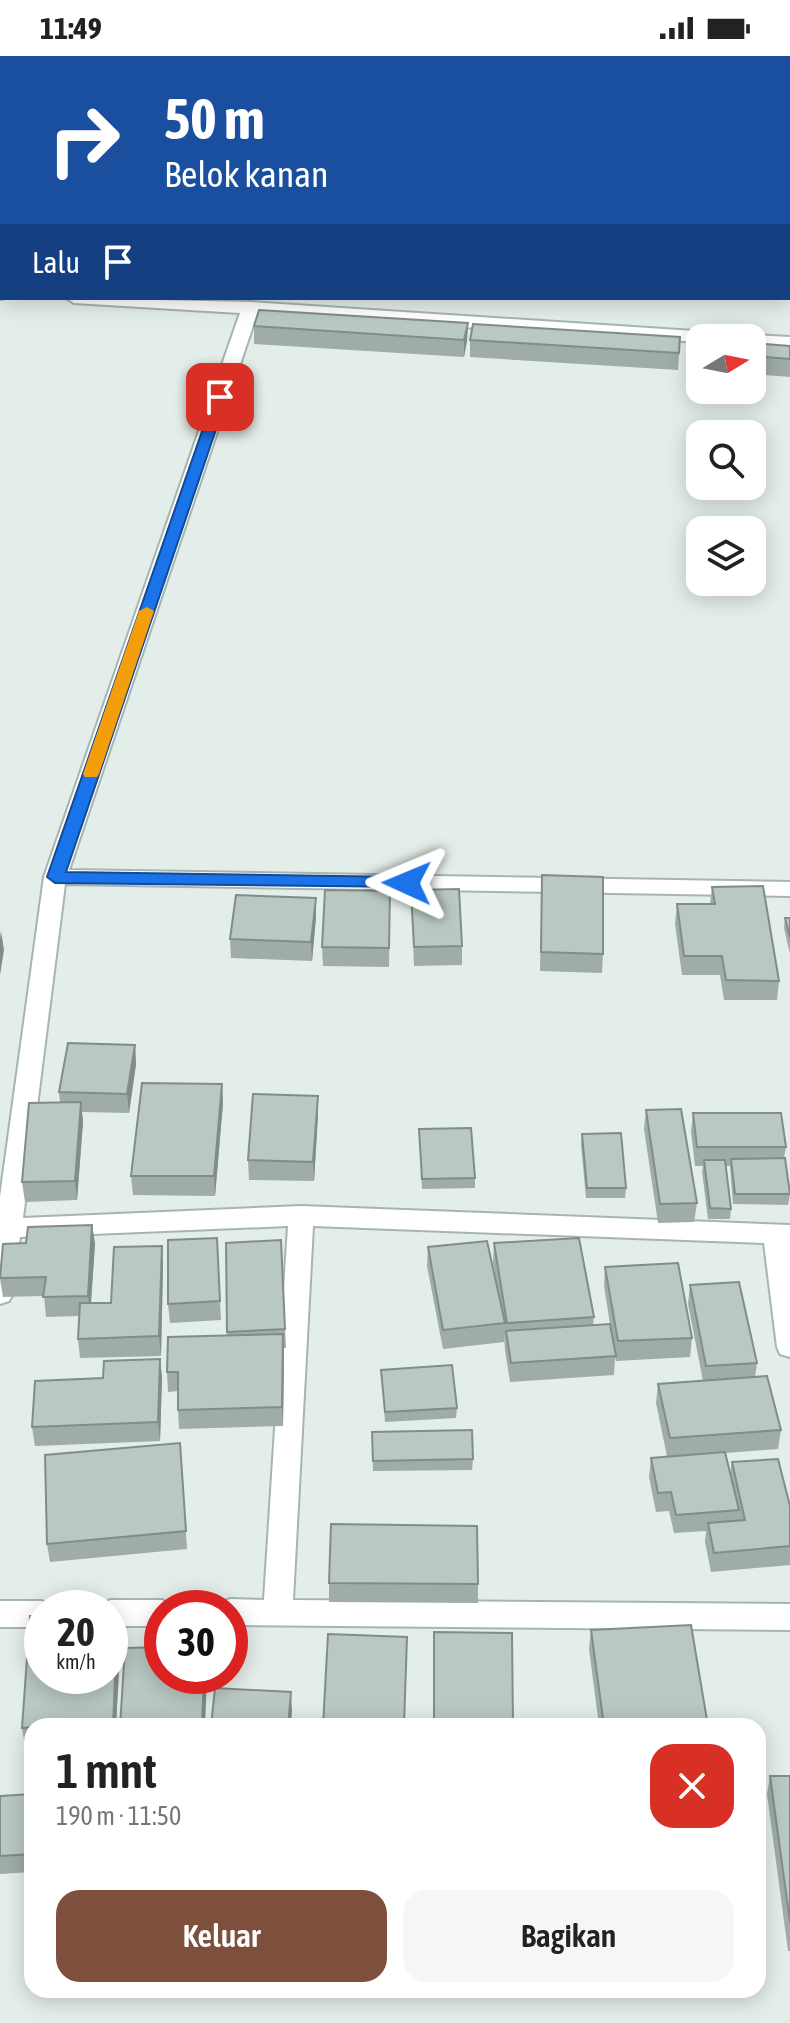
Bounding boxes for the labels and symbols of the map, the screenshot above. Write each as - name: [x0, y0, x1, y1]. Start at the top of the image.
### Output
- north arrow: [686, 324, 766, 404]
- pin: [186, 363, 254, 431]
- position arrow: [365, 841, 449, 925]
- speed limit sign: 30: [144, 1590, 248, 1694]

